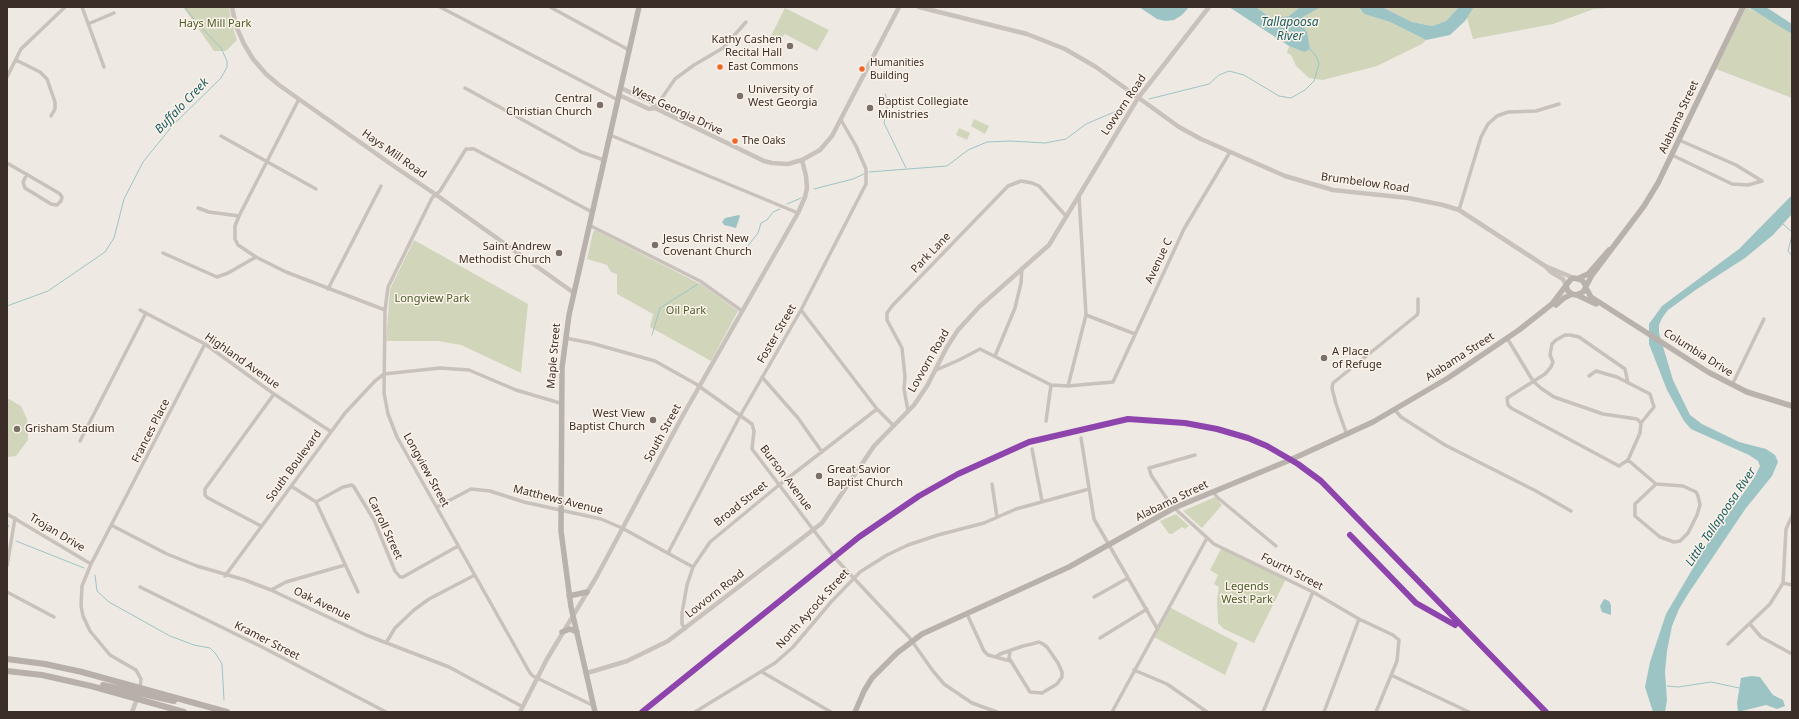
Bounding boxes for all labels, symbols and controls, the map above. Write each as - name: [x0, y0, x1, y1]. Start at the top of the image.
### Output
- water label: Tallapoosa River: [1261, 16, 1319, 44]
- park label: Hays Mill Park: [179, 17, 251, 31]
- place label: Kathy Cashen Recital Hall: [712, 33, 782, 59]
- marker: Kathy Cashen Recital Hall: [785, 41, 795, 51]
- place label: Humanities Building: [870, 57, 924, 80]
- place label: East Commons: [728, 61, 798, 73]
- marker: East Commons: [715, 62, 725, 72]
- marker: Humanities Building: [857, 64, 867, 74]
- street label: Lovvorn Road: [1099, 72, 1149, 138]
- water label: Buffalo Creek: [152, 75, 212, 137]
- street label: Alabama Street: [1656, 78, 1702, 156]
- place label: University of West Georgia: [748, 83, 817, 109]
- street label: West Georgia Drive: [629, 84, 725, 138]
- marker: University of West Georgia: [735, 91, 745, 101]
- place label: Central Christian Church: [506, 92, 592, 118]
- place label: Baptist Collegiate Ministries: [878, 95, 968, 121]
- marker: Central Christian Church: [595, 100, 605, 110]
- marker: Baptist Collegiate Ministries: [865, 103, 875, 113]
- street label: Hays Mill Road: [359, 127, 429, 181]
- place label: The Oaks: [742, 135, 786, 147]
- marker: The Oaks: [730, 136, 740, 146]
- street label: Brumbelow Road: [1320, 170, 1410, 196]
- street label: Park Lane: [909, 230, 953, 276]
- place label: Jesus Christ New Covenant Church: [663, 232, 752, 258]
- street label: Avenue C: [1143, 236, 1175, 286]
- place label: Saint Andrew Methodist Church: [459, 240, 551, 266]
- marker: Jesus Christ New Covenant Church: [650, 240, 660, 250]
- marker: Saint Andrew Methodist Church: [554, 248, 564, 258]
- park label: Longview Park: [394, 292, 470, 306]
- street label: Foster Street: [755, 302, 799, 366]
- park label: Oil Park: [666, 304, 706, 318]
- street label: Maple Street: [545, 323, 563, 389]
- street label: Columbia Drive: [1661, 326, 1735, 380]
- street label: Lovvorn Road: [906, 327, 952, 395]
- street label: Highland Avenue: [202, 330, 282, 392]
- street label: Alabama Street: [1423, 330, 1497, 384]
- place label: A Place of Refuge: [1332, 345, 1382, 371]
- marker: A Place of Refuge: [1319, 353, 1329, 363]
- street label: Frances Place: [129, 397, 173, 465]
- street label: South Street: [642, 402, 684, 464]
- place label: West View Baptist Church: [569, 407, 645, 433]
- marker: West View Baptist Church: [648, 415, 658, 425]
- place label: Grisham Stadium: [25, 422, 115, 436]
- marker: Grisham Stadium: [12, 424, 22, 434]
- street label: South Boulevard: [264, 428, 324, 504]
- street label: Longview Street: [400, 431, 452, 509]
- street label: Burson Avenue: [757, 443, 815, 513]
- place label: Great Savior Baptist Church: [827, 463, 903, 489]
- water label: Little Tallapoosa River: [1683, 465, 1759, 569]
- marker: Great Savior Baptist Church: [814, 471, 824, 481]
- street label: Alabama Street: [1134, 478, 1210, 524]
- street label: Broad Street: [712, 479, 770, 529]
- street label: Matthews Avenue: [512, 482, 604, 518]
- street label: Carroll Street: [365, 494, 405, 562]
- street label: Trojan Drive: [27, 511, 87, 555]
- street label: Fourth Street: [1259, 551, 1325, 593]
- street label: Lovvorn Road: [683, 567, 747, 621]
- street label: North Aycock Street: [774, 567, 852, 651]
- park label: Legends West Park: [1221, 580, 1273, 606]
- street label: Oak Avenue: [291, 584, 353, 624]
- street label: Kramer Street: [232, 619, 302, 663]

